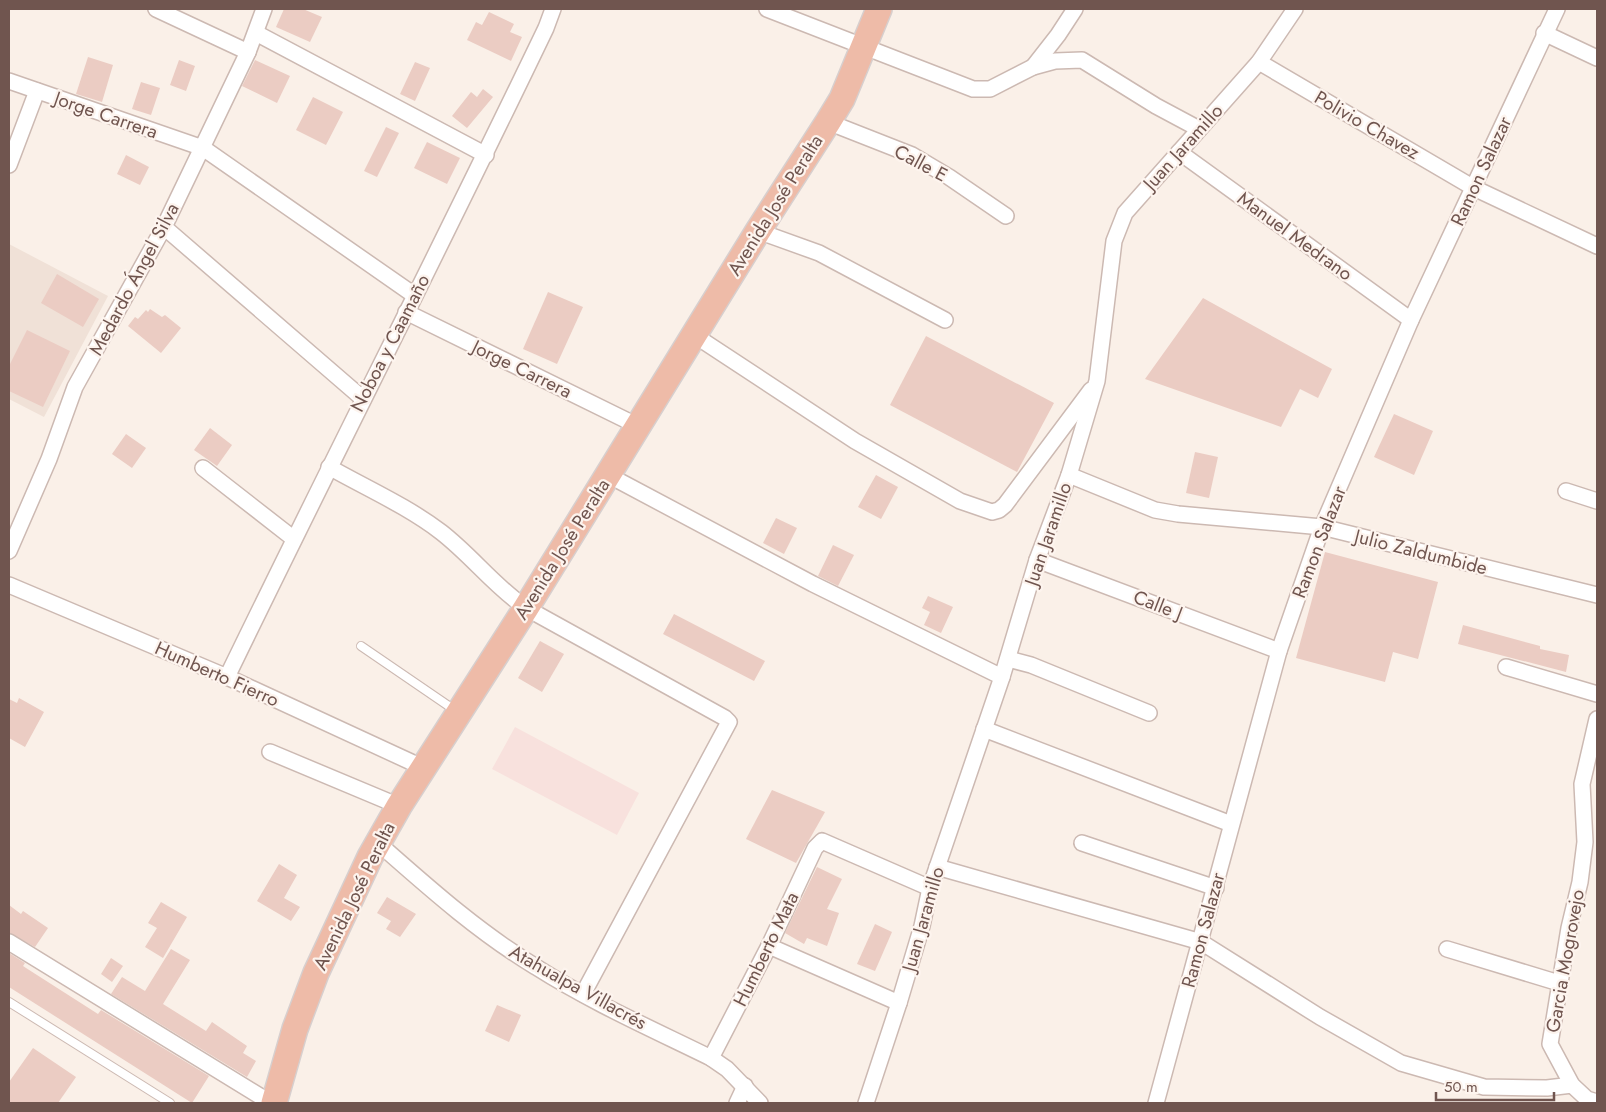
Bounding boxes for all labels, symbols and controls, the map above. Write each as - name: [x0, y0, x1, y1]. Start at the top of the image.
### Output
- street label: Jorge Carrera: [48, 84, 161, 145]
- street label: Polivio Chavez: [1309, 84, 1425, 166]
- street label: Juan Jaramillo: [1135, 98, 1229, 198]
- street label: Ramon Salazar: [1444, 111, 1518, 230]
- street label: Avenida José Peralta: [721, 129, 829, 281]
- street label: Calle E: [890, 138, 952, 188]
- street label: Manuel Medrano: [1232, 185, 1358, 287]
- street label: Medardo Ángel Silva: [82, 198, 186, 360]
- street label: Noboa y Caamaño: [344, 270, 436, 416]
- street label: Jorge Carrera: [465, 332, 576, 405]
- street label: Avenida José Peralta: [508, 473, 616, 625]
- street label: Juan Jaramillo: [1017, 479, 1078, 592]
- street label: Ramon Salazar: [1285, 482, 1353, 602]
- street label: Julio Zaldumbide: [1349, 522, 1490, 582]
- street label: Calle J: [1129, 583, 1187, 627]
- street label: Humberto Fierro: [151, 635, 283, 713]
- street label: Avenida José Peralta: [306, 818, 402, 974]
- street label: Juan Jaramillo: [894, 864, 951, 977]
- street label: Ramon Salazar: [1175, 869, 1231, 991]
- street label: Humberto Mata: [727, 887, 805, 1011]
- street label: Garcia Mogrovejo: [1539, 887, 1591, 1035]
- street label: Atahualpa Villacrés: [504, 938, 652, 1036]
- scale bar: [1436, 1070, 1554, 1102]
- text: 50 m: [1444, 1076, 1478, 1098]

